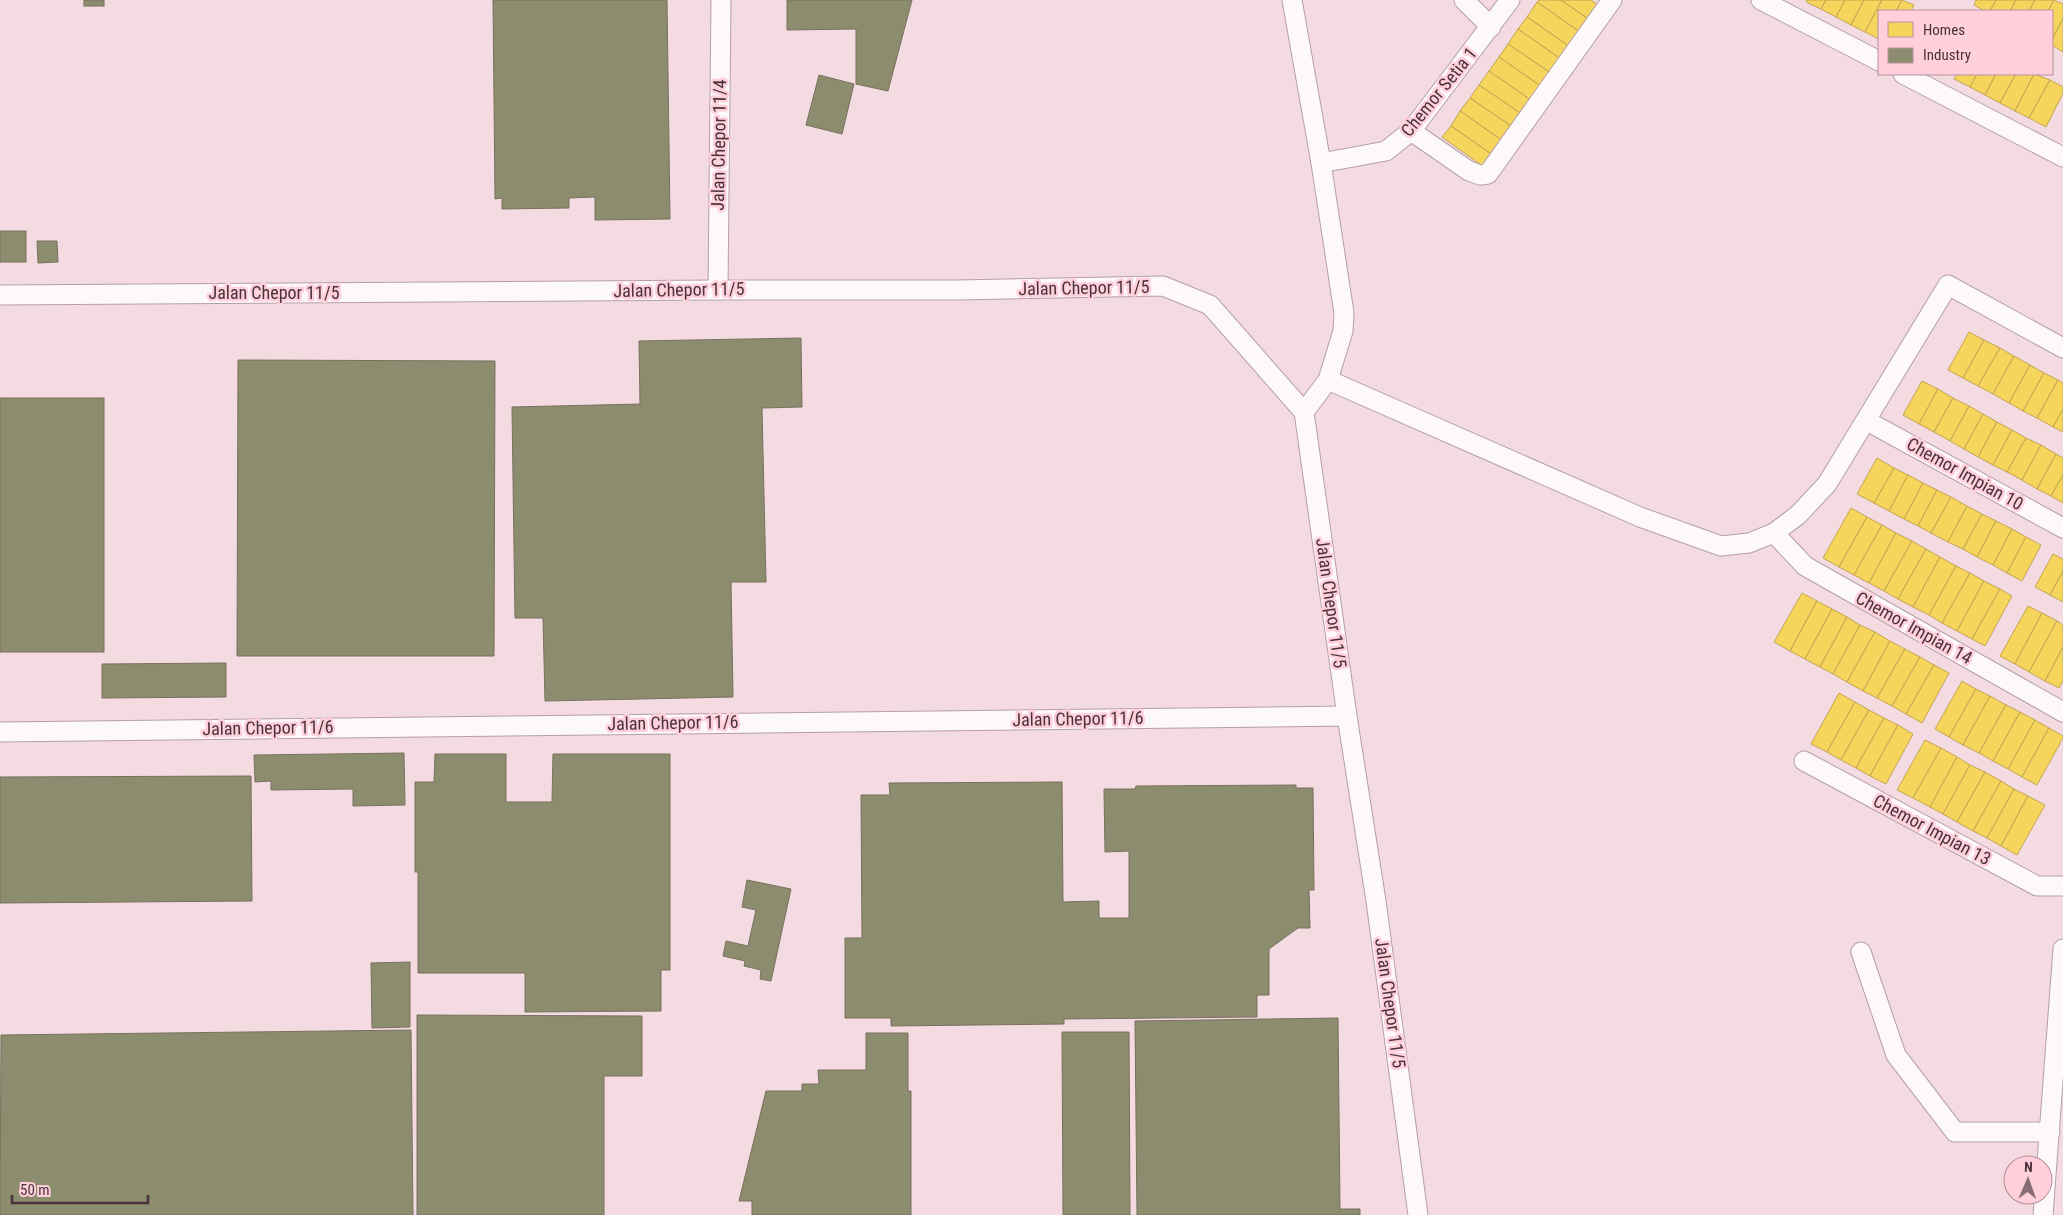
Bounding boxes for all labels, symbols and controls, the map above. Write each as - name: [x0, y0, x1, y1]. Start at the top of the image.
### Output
- legend: [1878, 10, 2053, 75]
- text: Homes: [1923, 21, 1965, 39]
- street label: Chemor Setia 1: [1396, 43, 1481, 140]
- text: Industry: [1923, 46, 1971, 64]
- street label: Jalan Chepor 11/4: [707, 79, 730, 211]
- street label: Jalan Chepor 11/5: [1018, 276, 1150, 299]
- street label: Jalan Chepor 11/5: [613, 278, 745, 301]
- street label: Jalan Chepor 11/5: [208, 282, 340, 303]
- street label: Chemor Impian 10: [1903, 433, 2027, 514]
- street label: Jalan Chepor 11/5: [1312, 537, 1351, 669]
- street label: Chemor Impian 14: [1852, 587, 1976, 668]
- street label: Jalan Chepor 11/6: [1012, 707, 1144, 730]
- street label: Jalan Chepor 11/6: [607, 711, 739, 734]
- street label: Jalan Chepor 11/6: [202, 716, 334, 739]
- street label: Chemor Impian 13: [1870, 790, 1994, 869]
- street label: Jalan Chepor 11/5: [1371, 937, 1410, 1069]
- north arrow: [2003, 1155, 2053, 1205]
- text: N: [2024, 1159, 2033, 1175]
- scale bar: [12, 1172, 149, 1204]
- text: 50 m: [20, 1181, 50, 1199]

